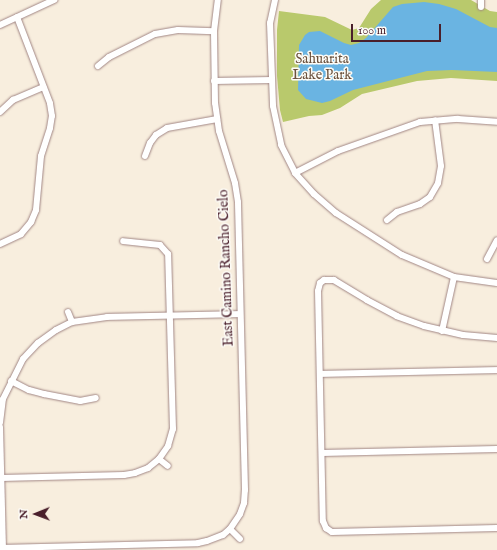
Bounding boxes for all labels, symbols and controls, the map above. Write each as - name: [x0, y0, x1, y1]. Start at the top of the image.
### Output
- scale bar: [353, 16, 443, 42]
- text: 100 m: [358, 23, 386, 38]
- park label: Sahuarita Lake Park: [292, 51, 352, 84]
- street label: East Camino Rancho Cielo: [215, 189, 237, 347]
- north arrow: [16, 494, 56, 534]
- text: N: [17, 509, 31, 519]

